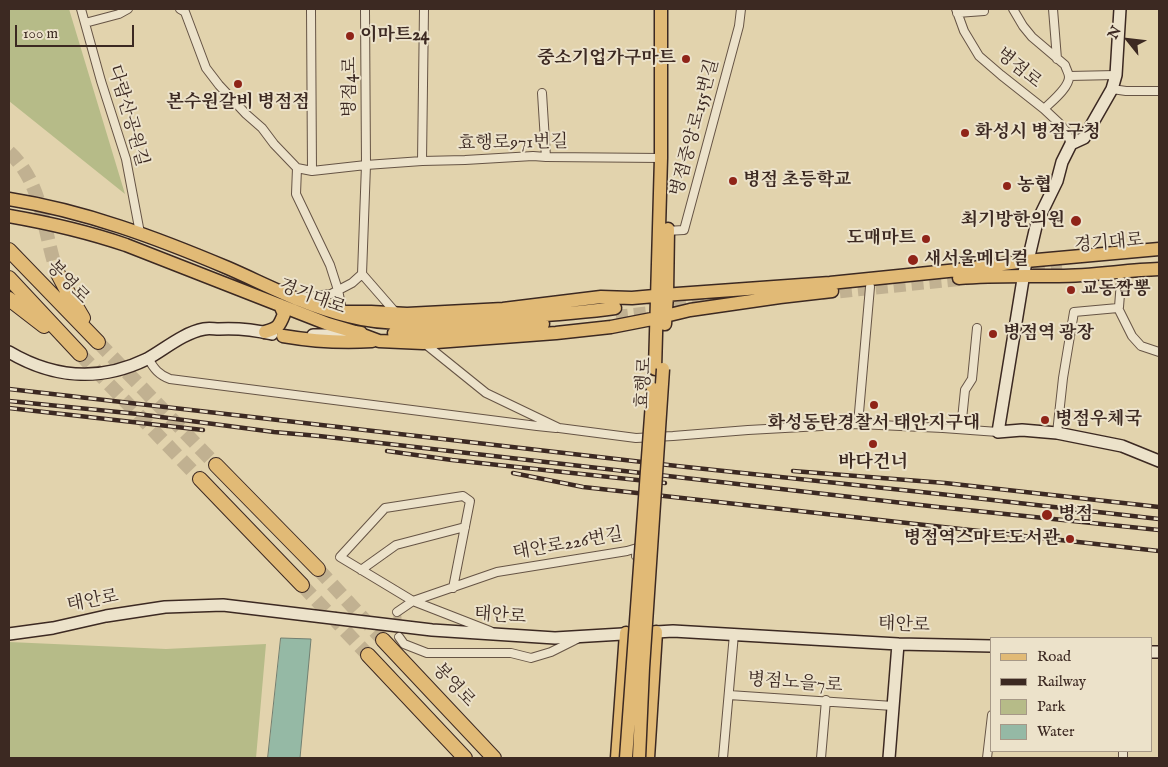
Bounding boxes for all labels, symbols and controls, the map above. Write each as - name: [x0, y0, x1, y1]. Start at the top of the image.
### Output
- scale bar: [18, 15, 136, 47]
- north arrow: [1103, 15, 1153, 65]
- text: N: [1104, 23, 1126, 42]
- text: 100 m: [23, 24, 58, 43]
- place label: 이마트24: [360, 25, 429, 47]
- marker: 이마트24: [344, 30, 356, 42]
- street label: 병점로: [991, 44, 1045, 94]
- place label: 중소기업가구마트: [537, 48, 676, 70]
- marker: 중소기업가구마트: [680, 53, 692, 65]
- street label: 병점4로: [340, 57, 362, 117]
- street label: 병점중앙로155번길: [667, 57, 725, 199]
- street label: 다람산공원길: [102, 63, 152, 169]
- marker: 본수원갈비 병점점: [232, 78, 244, 90]
- place label: 본수원갈비 병점점: [166, 92, 310, 114]
- place label: 화성시 병점구청: [975, 122, 1101, 144]
- marker: 화성시 병점구청: [959, 127, 971, 139]
- street label: 효행로971번길: [458, 132, 568, 156]
- place label: 병점 초등학교: [743, 170, 851, 192]
- marker: 병점 초등학교: [727, 175, 739, 187]
- place label: 농협: [1017, 175, 1052, 197]
- marker: 농협: [1001, 180, 1013, 192]
- place label: 최기방한의원: [961, 210, 1065, 232]
- marker: 최기방한의원: [1069, 214, 1083, 228]
- place label: 도매마트: [846, 228, 916, 250]
- street label: 경기대로: [1073, 230, 1145, 258]
- marker: 도매마트: [920, 233, 932, 245]
- place label: 새서울메디컬: [924, 249, 1028, 271]
- marker: 새서울메디컬: [906, 253, 920, 267]
- street label: 봉영로: [41, 257, 93, 309]
- street label: 경기대로: [276, 276, 348, 320]
- place label: 교동짬뽕: [1081, 279, 1151, 301]
- marker: 교동짬뽕: [1065, 284, 1077, 296]
- place label: 병점역 광장: [1003, 323, 1094, 345]
- marker: 병점역 광장: [987, 328, 999, 340]
- street label: 효행로: [633, 356, 657, 410]
- marker: 화성동탄경찰서 태안지구대: [868, 399, 880, 411]
- place label: 병점우체국: [1055, 409, 1142, 431]
- place label: 화성동탄경찰서 태안지구대: [768, 413, 980, 435]
- marker: 병점우체국: [1039, 414, 1051, 426]
- marker: 바다건너: [867, 438, 879, 450]
- place label: 바다건너: [838, 452, 908, 474]
- place label: 병점: [1058, 504, 1093, 526]
- marker: 병점: [1040, 508, 1054, 522]
- street label: 태안로226번길: [511, 525, 625, 565]
- place label: 병점역스마트도서관: [904, 528, 1060, 550]
- marker: 병점역스마트도서관: [1064, 533, 1076, 545]
- street label: 태안로: [65, 586, 121, 618]
- street label: 태안로: [473, 604, 527, 630]
- street label: 태안로: [878, 614, 930, 638]
- legend: [990, 637, 1153, 752]
- text: Road: [1037, 647, 1071, 666]
- street label: 봉영로: [427, 660, 479, 712]
- street label: 병점노을7로: [747, 670, 843, 698]
- text: Railway: [1037, 672, 1086, 691]
- text: Park: [1037, 697, 1066, 716]
- text: Water: [1037, 722, 1074, 741]

